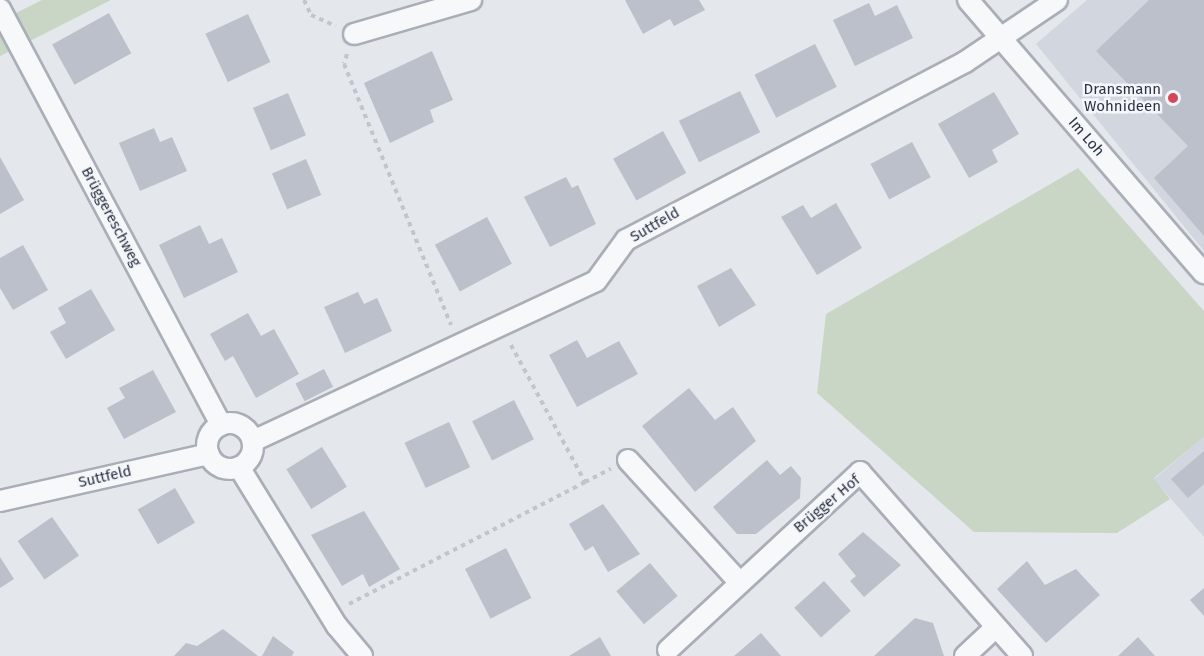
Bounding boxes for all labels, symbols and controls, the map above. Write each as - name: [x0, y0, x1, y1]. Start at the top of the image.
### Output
- place label: Dransmann Wohnideen: [1084, 80, 1161, 115]
- marker: Dransmann Wohnideen: [1166, 91, 1180, 105]
- street label: Im Loh: [1064, 114, 1108, 160]
- street label: Brüggereschweg: [77, 164, 145, 270]
- street label: Suttfeld: [627, 204, 683, 246]
- street label: Suttfeld: [77, 462, 133, 492]
- street label: Brügger Hof: [790, 471, 864, 537]

